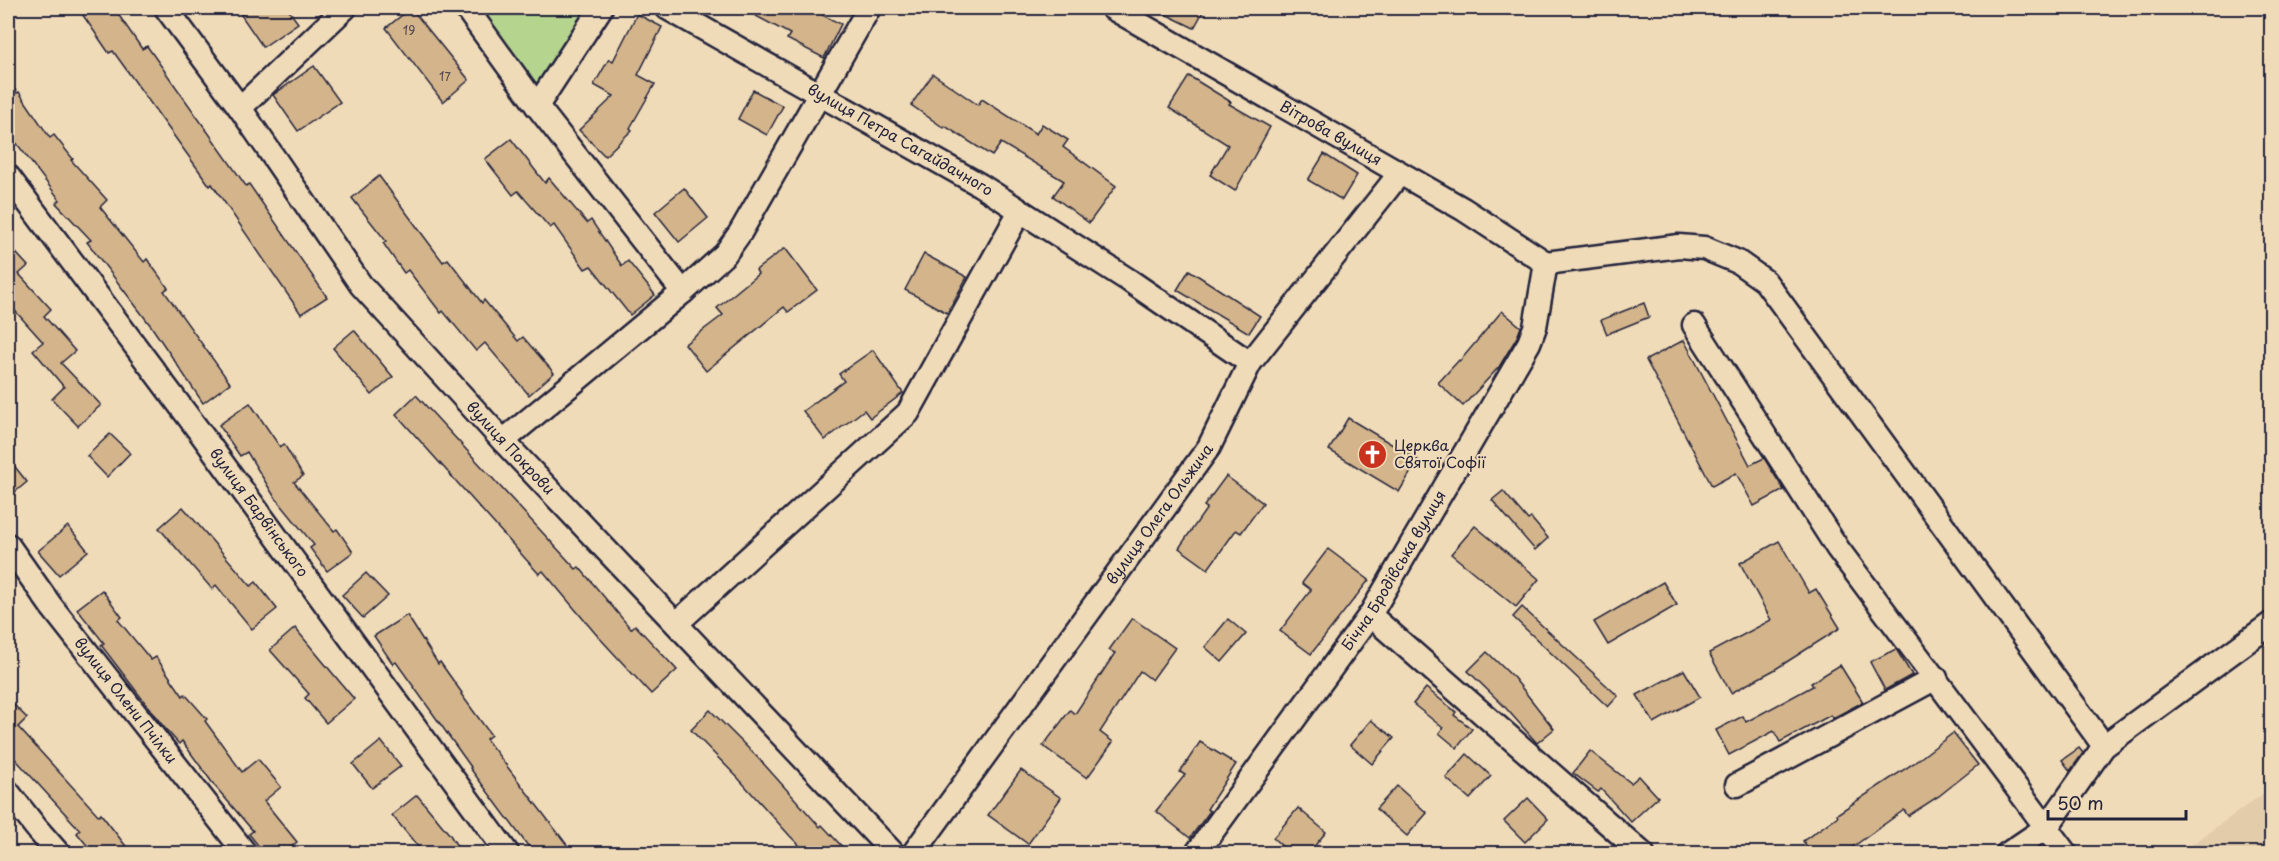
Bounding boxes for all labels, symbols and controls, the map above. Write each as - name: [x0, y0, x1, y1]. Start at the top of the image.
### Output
- house number: 19: [403, 21, 415, 39]
- house number: 17: [439, 67, 451, 85]
- street label: вулиця Петра Сагайдачного: [804, 77, 998, 201]
- street label: Вітрова вулиця: [1276, 94, 1387, 170]
- street label: вулиця Покрови: [462, 395, 561, 499]
- place label: Церква Святої Софії: [1394, 433, 1486, 473]
- street label: вулиця Олега Ольжича: [1100, 438, 1218, 589]
- church icon: Церква Святої Софії: [1357, 439, 1389, 471]
- street label: вулиця Барвінського: [205, 443, 315, 581]
- street label: Бічна Бродівська вулиця: [1335, 485, 1451, 655]
- street label: вулиця Олени Пчілки: [70, 632, 184, 768]
- scale bar: [2048, 783, 2186, 821]
- text: 50 m: [2057, 789, 2104, 816]

